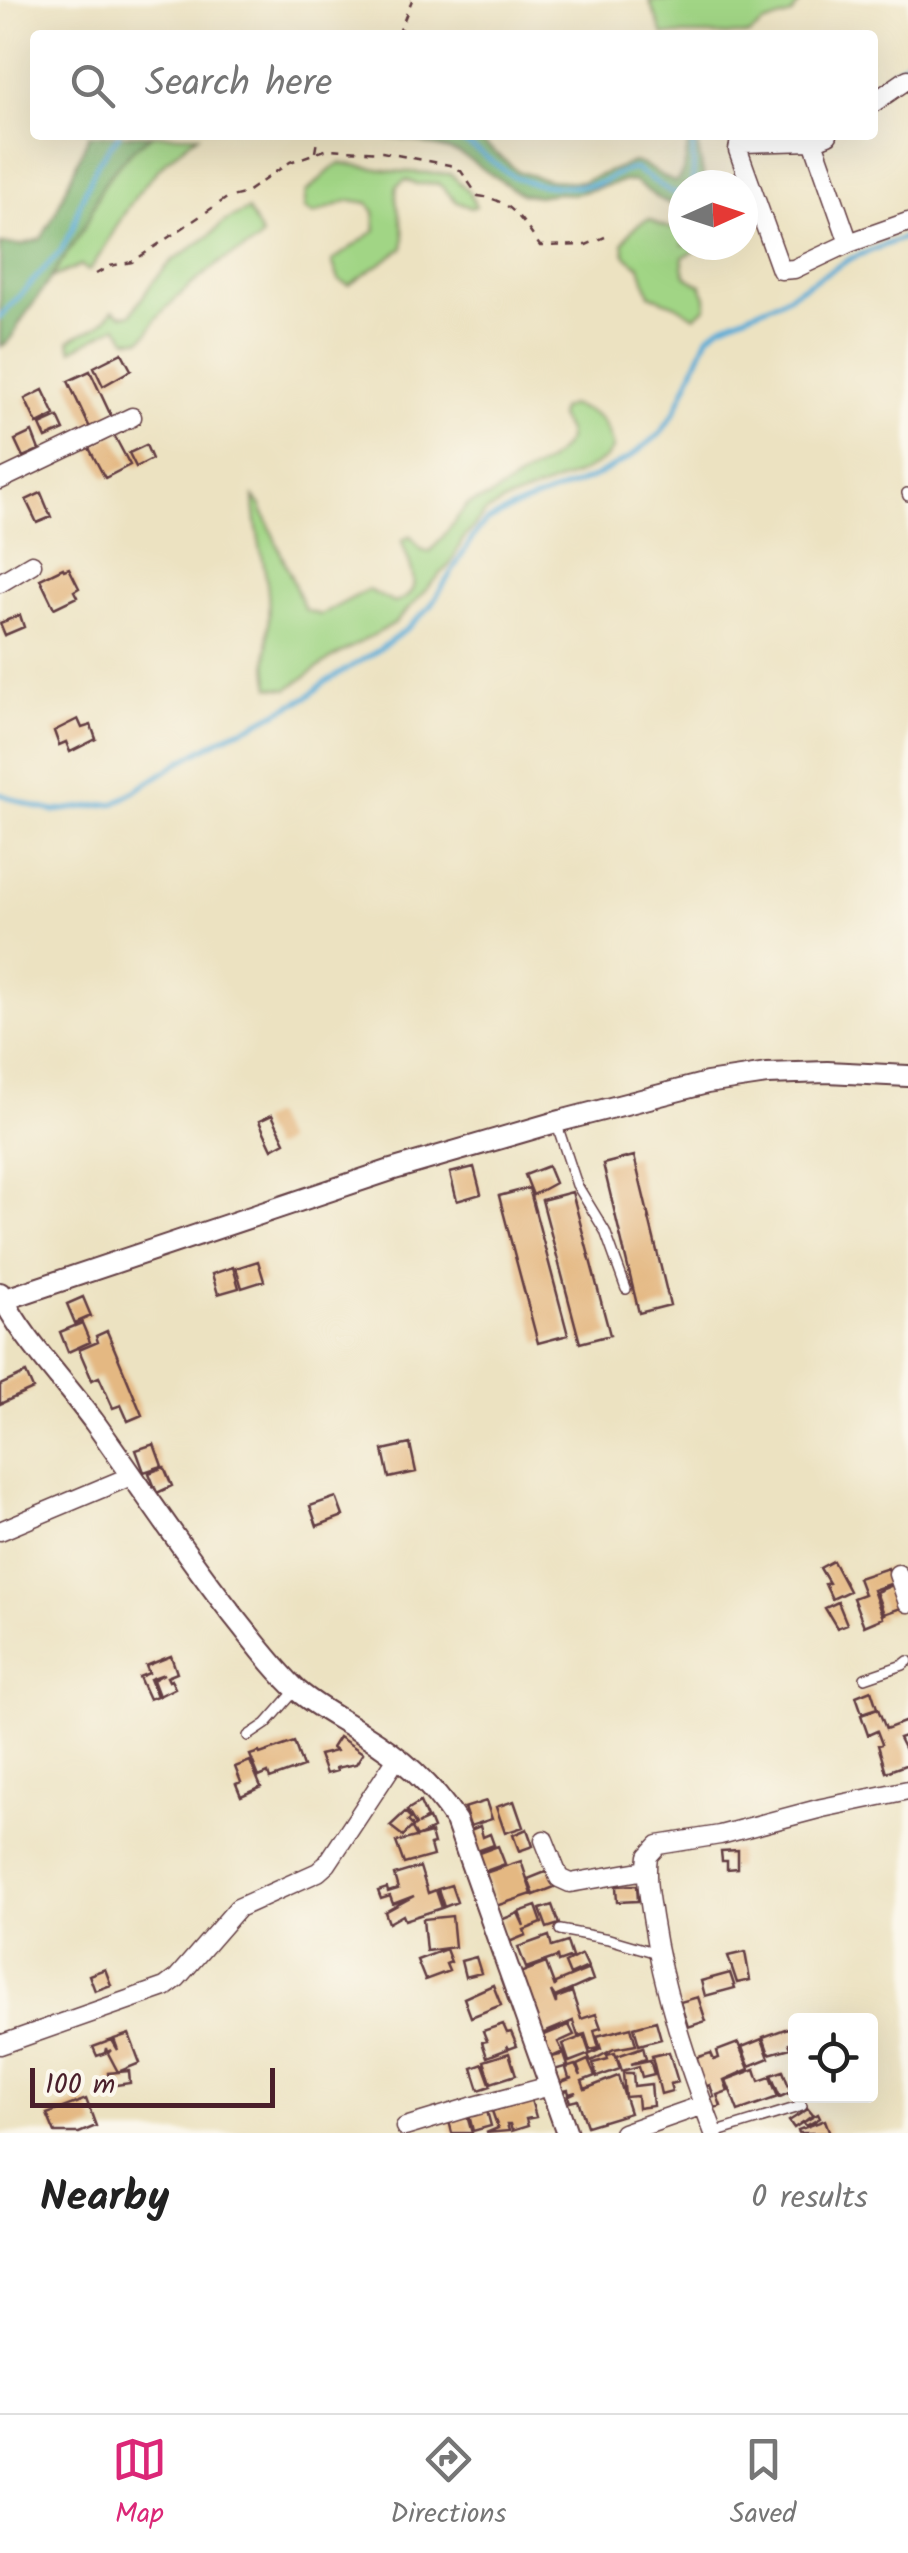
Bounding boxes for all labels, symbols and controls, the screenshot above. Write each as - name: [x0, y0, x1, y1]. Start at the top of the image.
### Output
- search box: [30, 30, 878, 140]
- text: Search here: [145, 55, 332, 115]
- icon: search: [65, 58, 120, 113]
- north arrow: [668, 170, 758, 260]
- map controls: [788, 2013, 878, 2103]
- button: locate: [788, 2013, 878, 2103]
- scale bar: [30, 2063, 275, 2108]
- text: 100 m: [45, 2063, 115, 2108]
- text: Nearby: [40, 2165, 169, 2232]
- text: 0 results: [751, 2173, 868, 2224]
- tab: Map: [112, 2432, 167, 2537]
- tab: Directions: [390, 2432, 506, 2537]
- tab: Saved: [730, 2432, 796, 2537]

